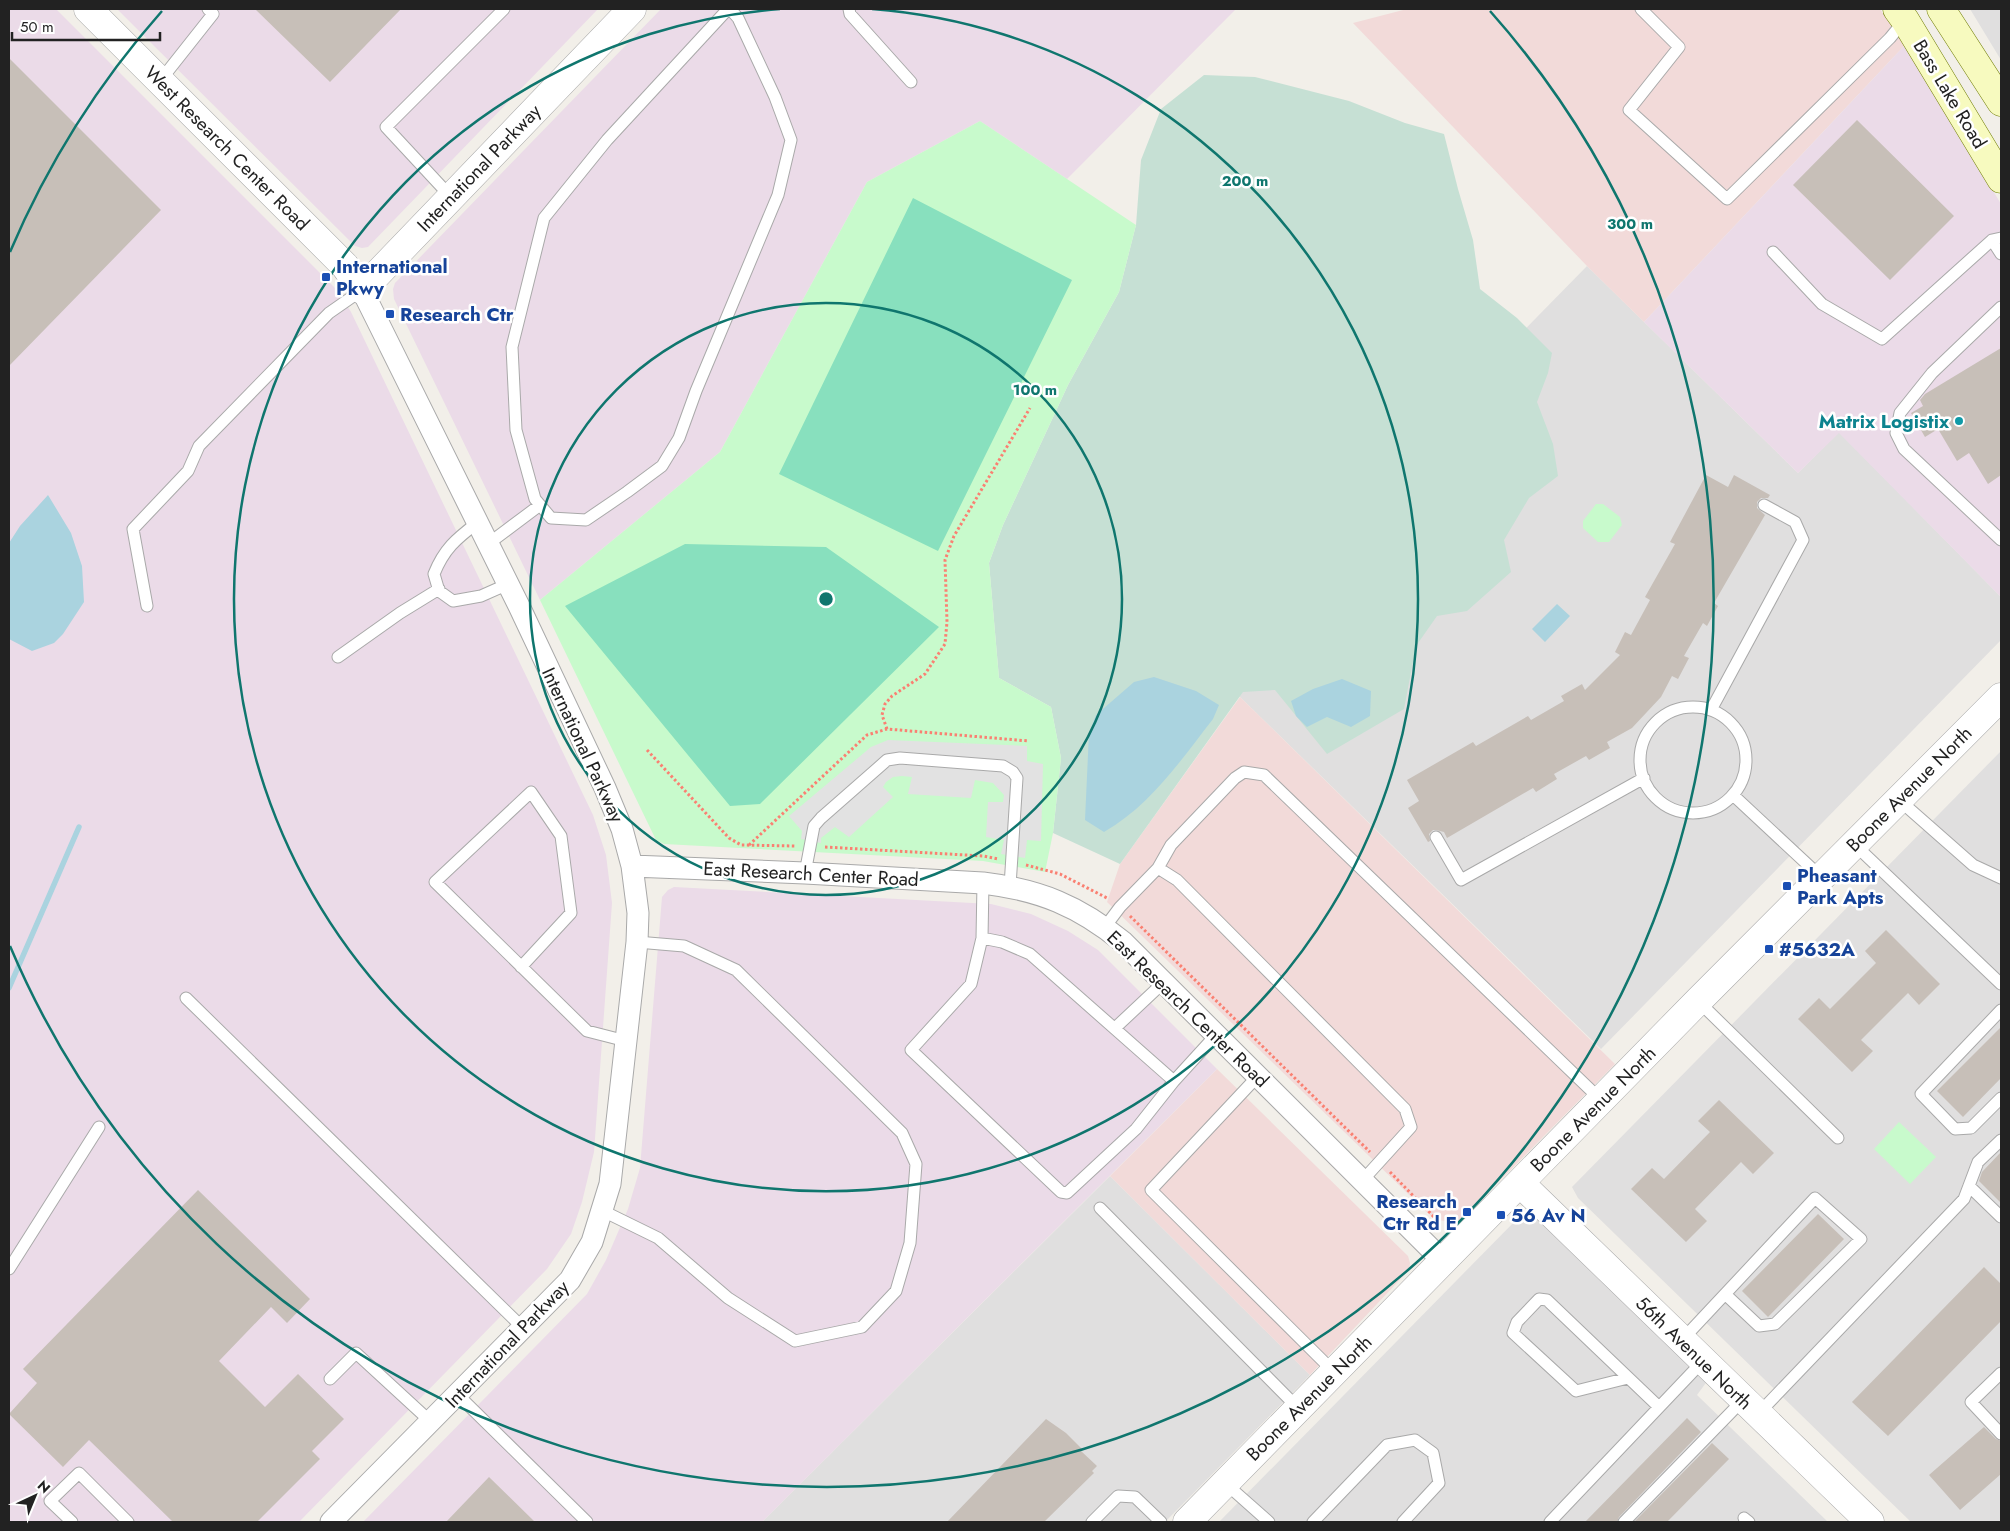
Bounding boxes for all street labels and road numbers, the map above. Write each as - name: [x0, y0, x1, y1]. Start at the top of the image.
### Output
- street label: Bass Lake Road: [1907, 34, 1993, 154]
- street label: West Research Center Road: [139, 60, 315, 236]
- street label: International Parkway: [411, 98, 548, 238]
- street label: International Parkway: [535, 663, 631, 827]
- street label: Boone Avenue North: [1840, 720, 1978, 858]
- street label: East Research Center Road: [703, 855, 919, 893]
- street label: East Research Center Road: [1101, 924, 1275, 1094]
- street label: Boone Avenue North: [1524, 1040, 1662, 1178]
- street label: International Parkway: [439, 1274, 576, 1414]
- street label: 56th Avenue North: [1630, 1290, 1758, 1416]
- street label: Boone Avenue North: [1240, 1329, 1378, 1467]

